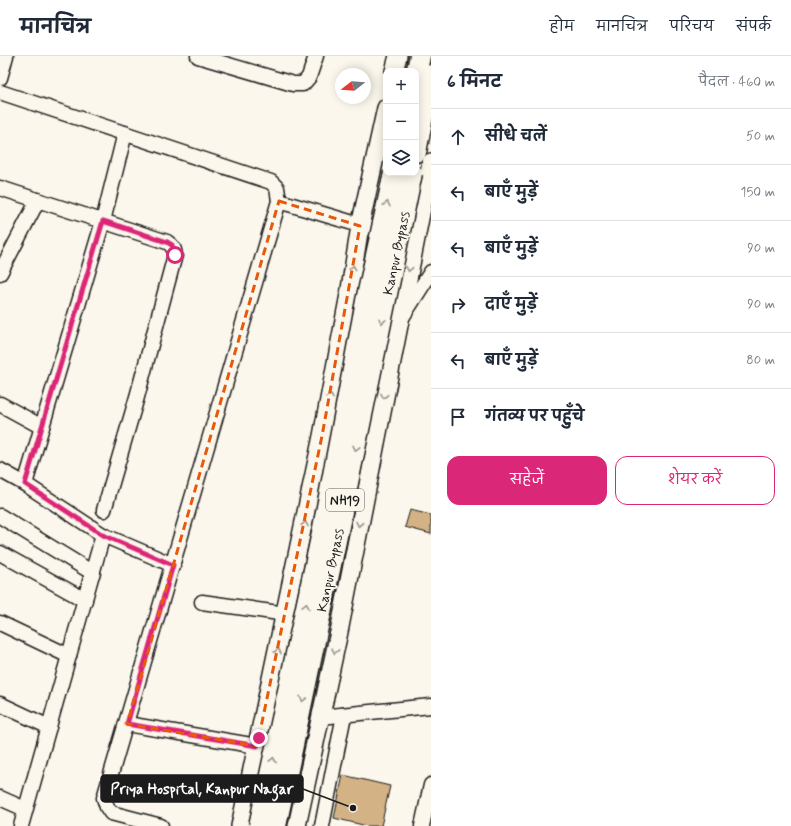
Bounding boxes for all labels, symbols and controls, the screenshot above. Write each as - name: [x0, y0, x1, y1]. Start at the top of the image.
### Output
- text: मानचित्र: [20, 15, 91, 40]
- text: होम: [550, 18, 574, 36]
- text: मानचित्र: [596, 18, 648, 36]
- text: परिचय: [670, 18, 714, 36]
- text: संपर्क: [736, 18, 771, 36]
- north arrow: [335, 68, 371, 104]
- map controls: [383, 68, 419, 176]
- button: +: [383, 68, 419, 104]
- text: 6 मिनट: [447, 71, 502, 93]
- text: पैदल · 460 m: [699, 74, 775, 91]
- button: −: [383, 104, 419, 140]
- icon: ahead: [447, 126, 469, 148]
- text: सीधे चलें: [485, 127, 547, 147]
- text: 50 m: [746, 128, 775, 145]
- button: layers: [383, 140, 419, 176]
- icon: left: [447, 182, 469, 204]
- text: बाएँ मुड़ें: [485, 183, 538, 203]
- text: 150 m: [741, 184, 775, 201]
- one-way arrow: [383, 201, 391, 207]
- street label: Kanpur Bypass: [379, 209, 415, 297]
- icon: left: [447, 238, 469, 260]
- text: बाएँ मुड़ें: [485, 239, 538, 259]
- text: 90 m: [747, 240, 775, 257]
- route start: [166, 246, 184, 264]
- one-way arrow: [349, 265, 357, 271]
- one-way arrow: [406, 266, 414, 272]
- icon: right: [447, 294, 469, 316]
- text: दाएँ मुड़ें: [485, 295, 537, 315]
- text: 90 m: [747, 296, 775, 313]
- one-way arrow: [378, 318, 386, 324]
- icon: left: [447, 350, 469, 372]
- text: बाएँ मुड़ें: [485, 351, 538, 371]
- text: 80 m: [746, 352, 775, 369]
- one-way arrow: [325, 393, 334, 399]
- one-way arrow: [381, 393, 389, 399]
- icon: arrive: [447, 406, 469, 428]
- text: गंतव्य पर पहुँचे: [485, 407, 584, 427]
- one-way arrow: [352, 445, 360, 451]
- button: सहेजें: [447, 456, 607, 505]
- button: शेयर करें: [615, 456, 775, 505]
- road number: NH19: [326, 489, 364, 511]
- one-way arrow: [300, 521, 308, 527]
- one-way arrow: [356, 521, 364, 527]
- street label: Kanpur Bypass: [313, 526, 349, 614]
- one-way arrow: [302, 603, 310, 609]
- one-way arrow: [273, 648, 281, 654]
- one-way arrow: [331, 648, 339, 655]
- one-way arrow: [299, 696, 307, 702]
- route end: [250, 729, 268, 747]
- one-way arrow: [269, 757, 277, 764]
- callout: Priya Hospital, Kanpur Nagar: [101, 775, 303, 802]
- text: Priya Hospital, Kanpur Nagar: [111, 780, 294, 802]

